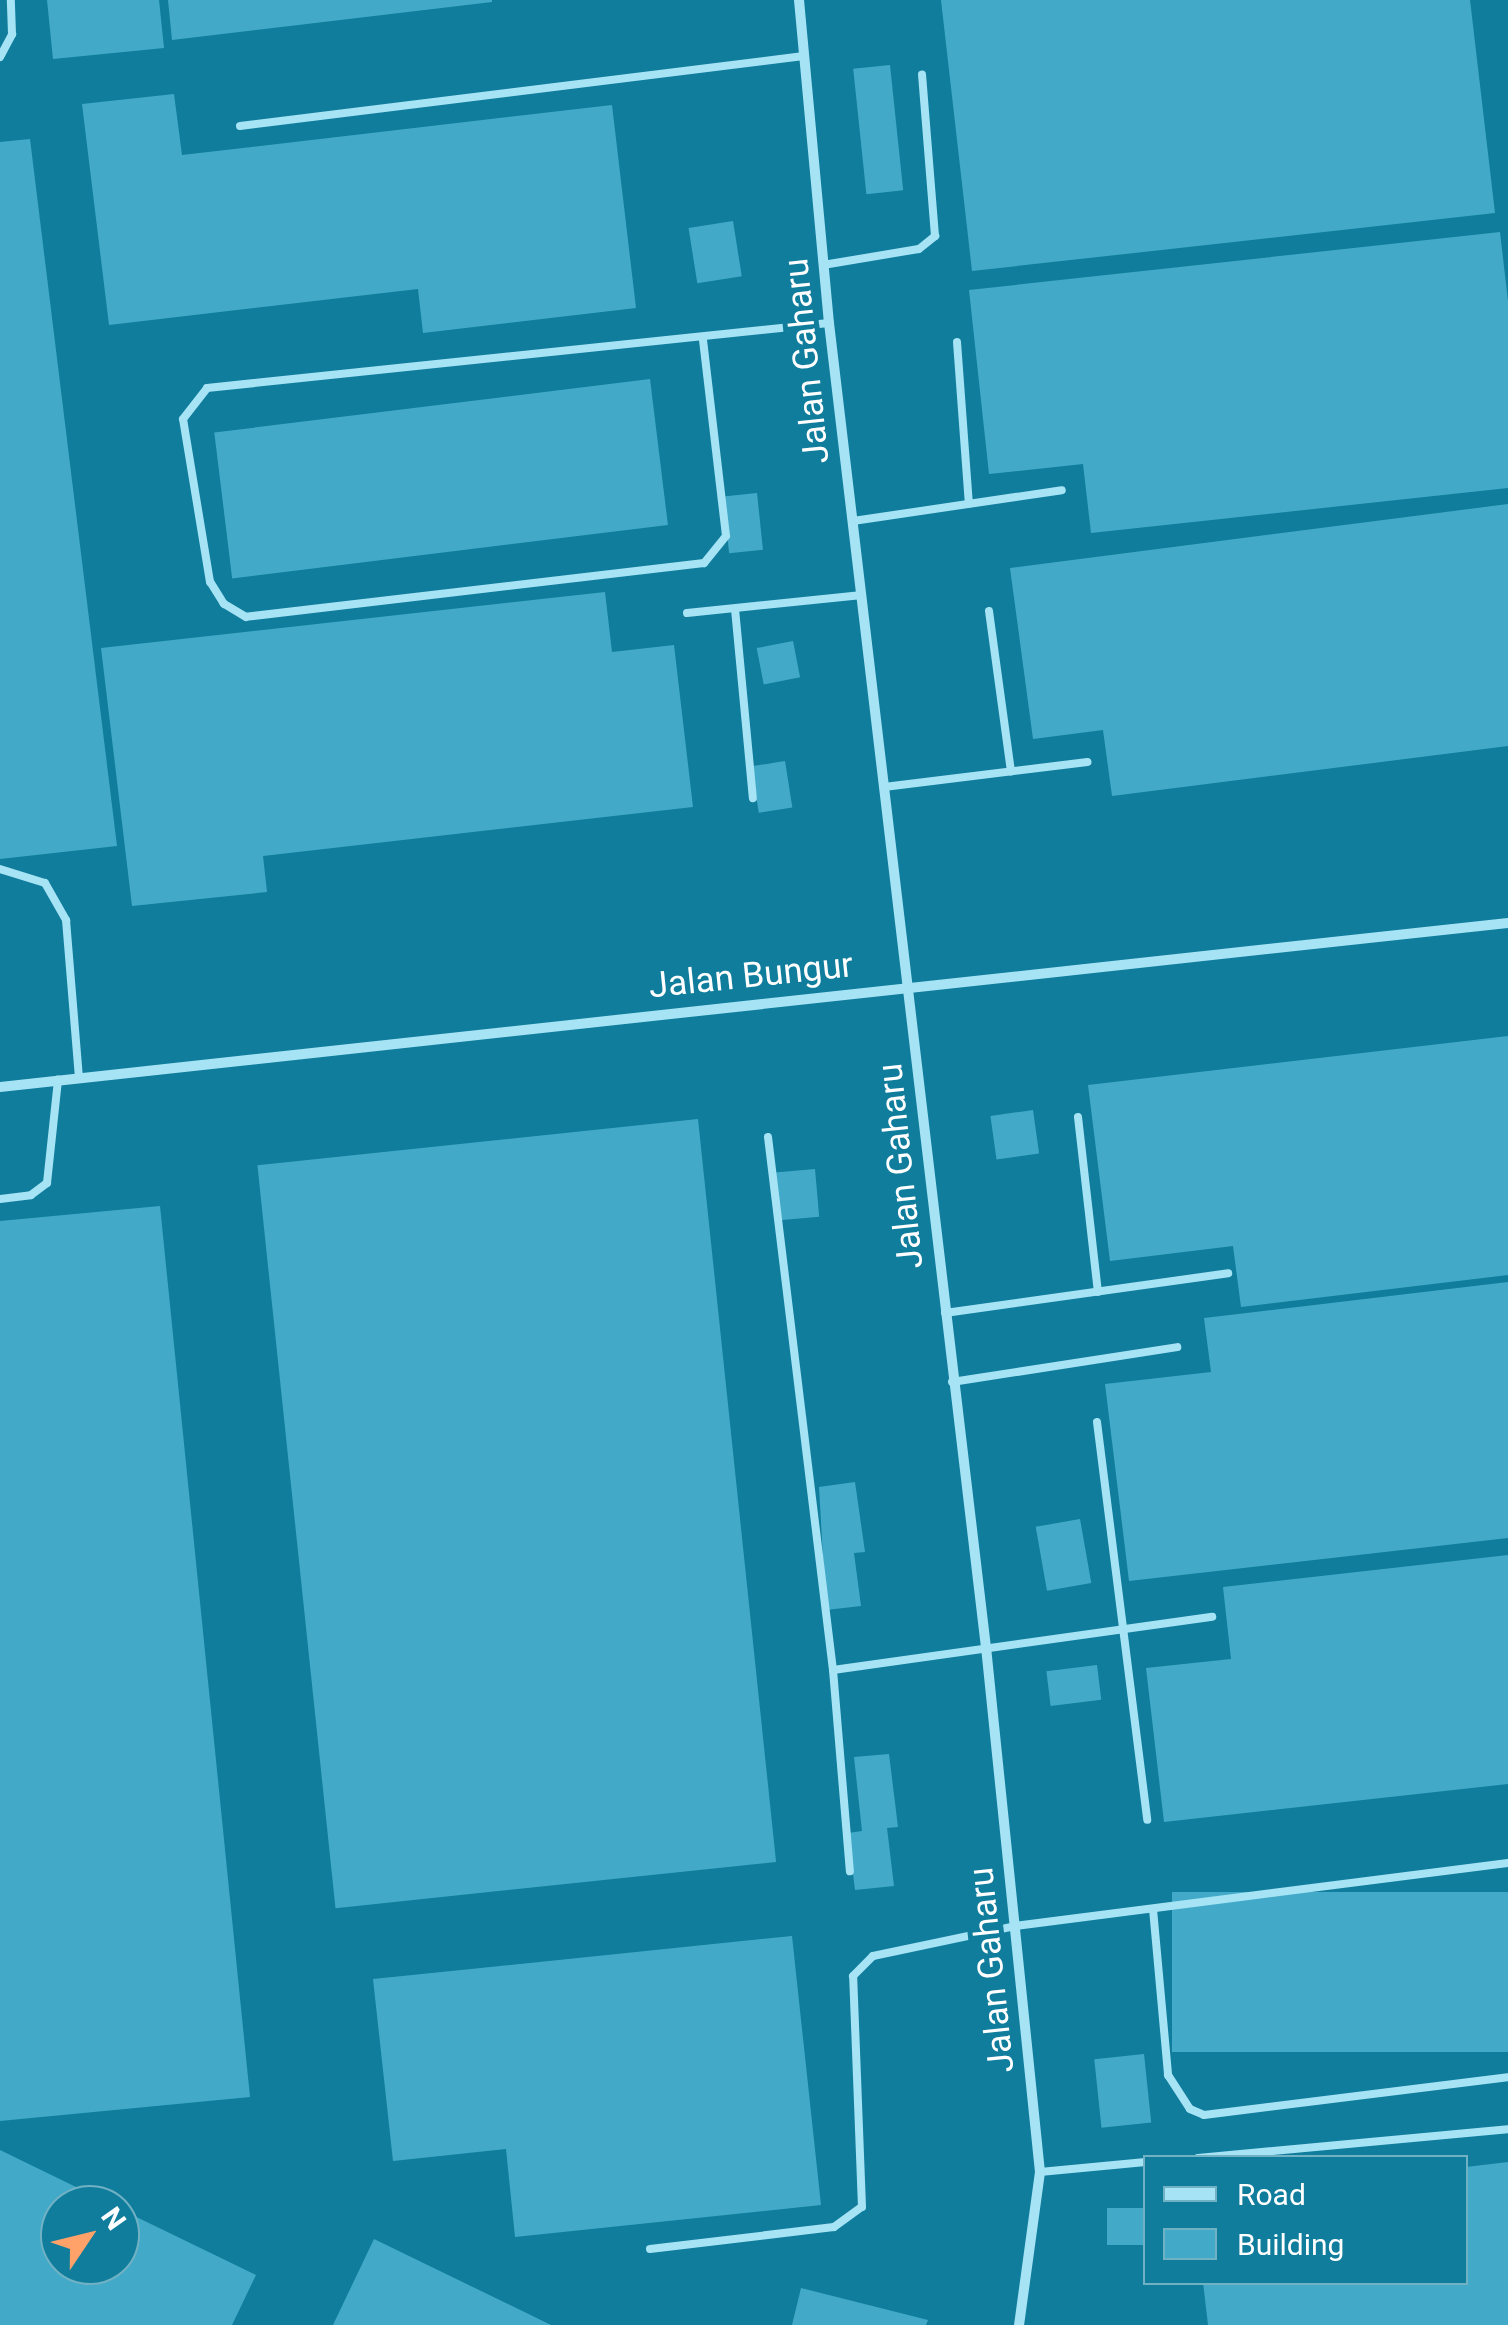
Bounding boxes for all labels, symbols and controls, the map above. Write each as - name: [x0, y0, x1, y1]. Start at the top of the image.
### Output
- street label: Jalan Gaharu: [775, 256, 839, 466]
- street label: Jalan Bungur: [647, 944, 855, 1008]
- street label: Jalan Gaharu: [869, 1061, 933, 1271]
- street label: Jalan Gaharu: [960, 1865, 1024, 2075]
- legend: [1143, 2155, 1468, 2285]
- text: Road: [1237, 2177, 1306, 2212]
- north arrow: [40, 2185, 140, 2285]
- text: N: [94, 2201, 133, 2236]
- text: Building: [1237, 2227, 1344, 2262]

